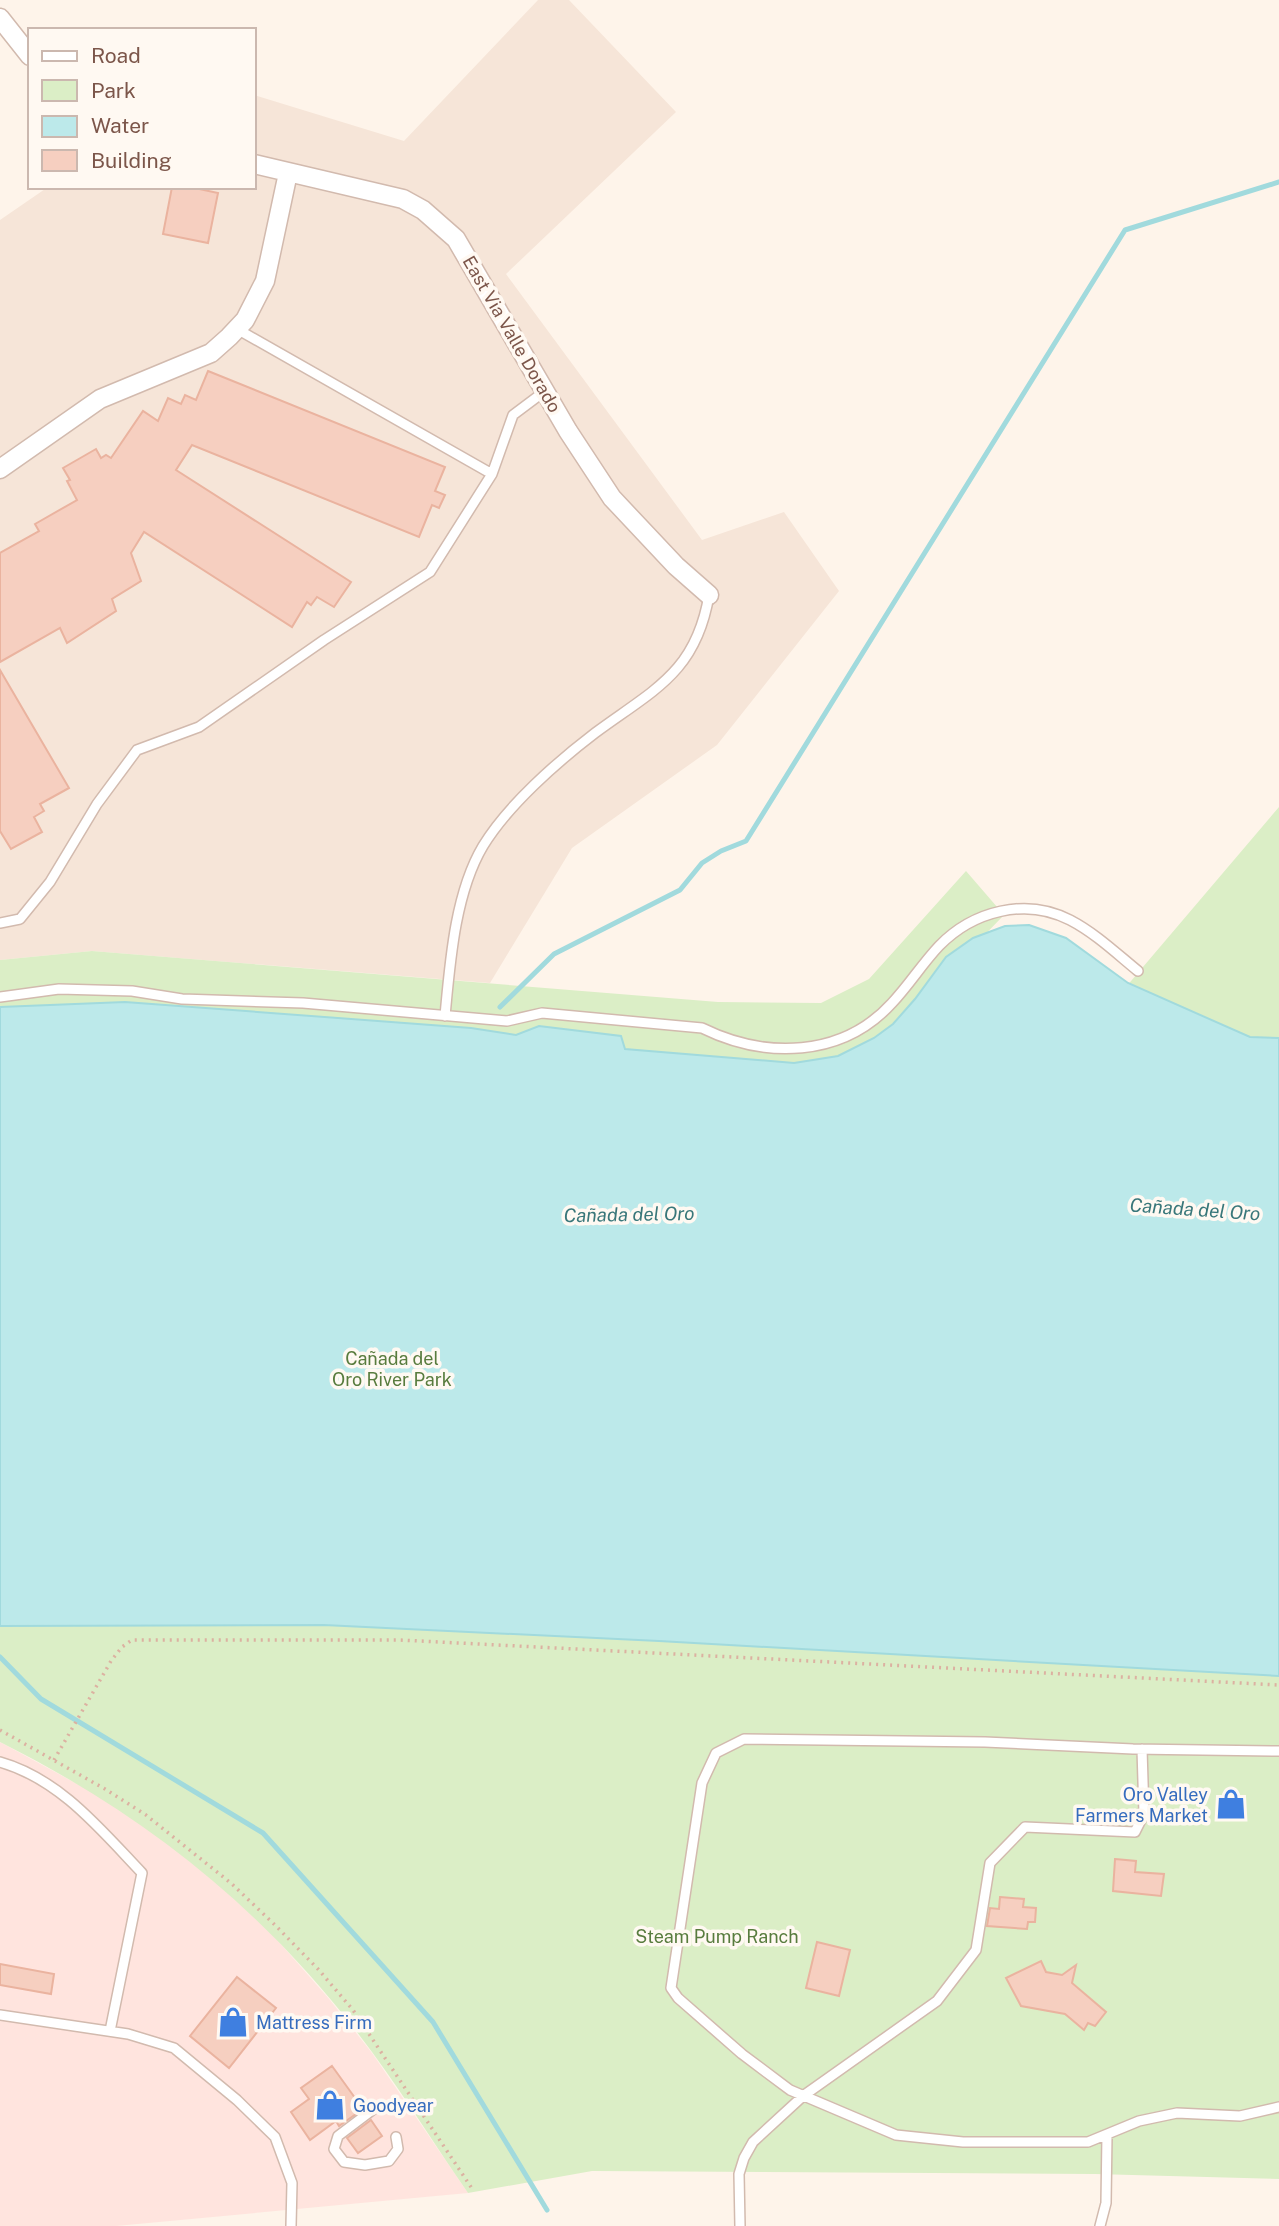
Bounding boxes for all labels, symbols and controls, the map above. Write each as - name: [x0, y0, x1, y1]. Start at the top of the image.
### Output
- legend: [28, 28, 256, 189]
- text: Road: [91, 43, 141, 68]
- text: Park: [91, 78, 136, 103]
- text: Water: [91, 113, 149, 138]
- text: Building: [91, 148, 172, 173]
- street label: East Via Valle Dorado: [459, 252, 565, 416]
- water label: Cañada del Oro: [1129, 1193, 1261, 1225]
- water label: Cañada del Oro: [563, 1202, 695, 1226]
- park label: Cañada del Oro River Park: [332, 1348, 452, 1390]
- place label: Oro Valley Farmers Market: [1075, 1784, 1208, 1826]
- shop icon: Oro Valley Farmers Market: [1214, 1787, 1248, 1821]
- park label: Steam Pump Ranch: [635, 1926, 799, 1947]
- shop icon: Mattress Firm: [216, 2005, 250, 2039]
- place label: Mattress Firm: [256, 2012, 372, 2033]
- shop icon: Goodyear: [313, 2088, 347, 2122]
- place label: Goodyear: [353, 2095, 434, 2116]

